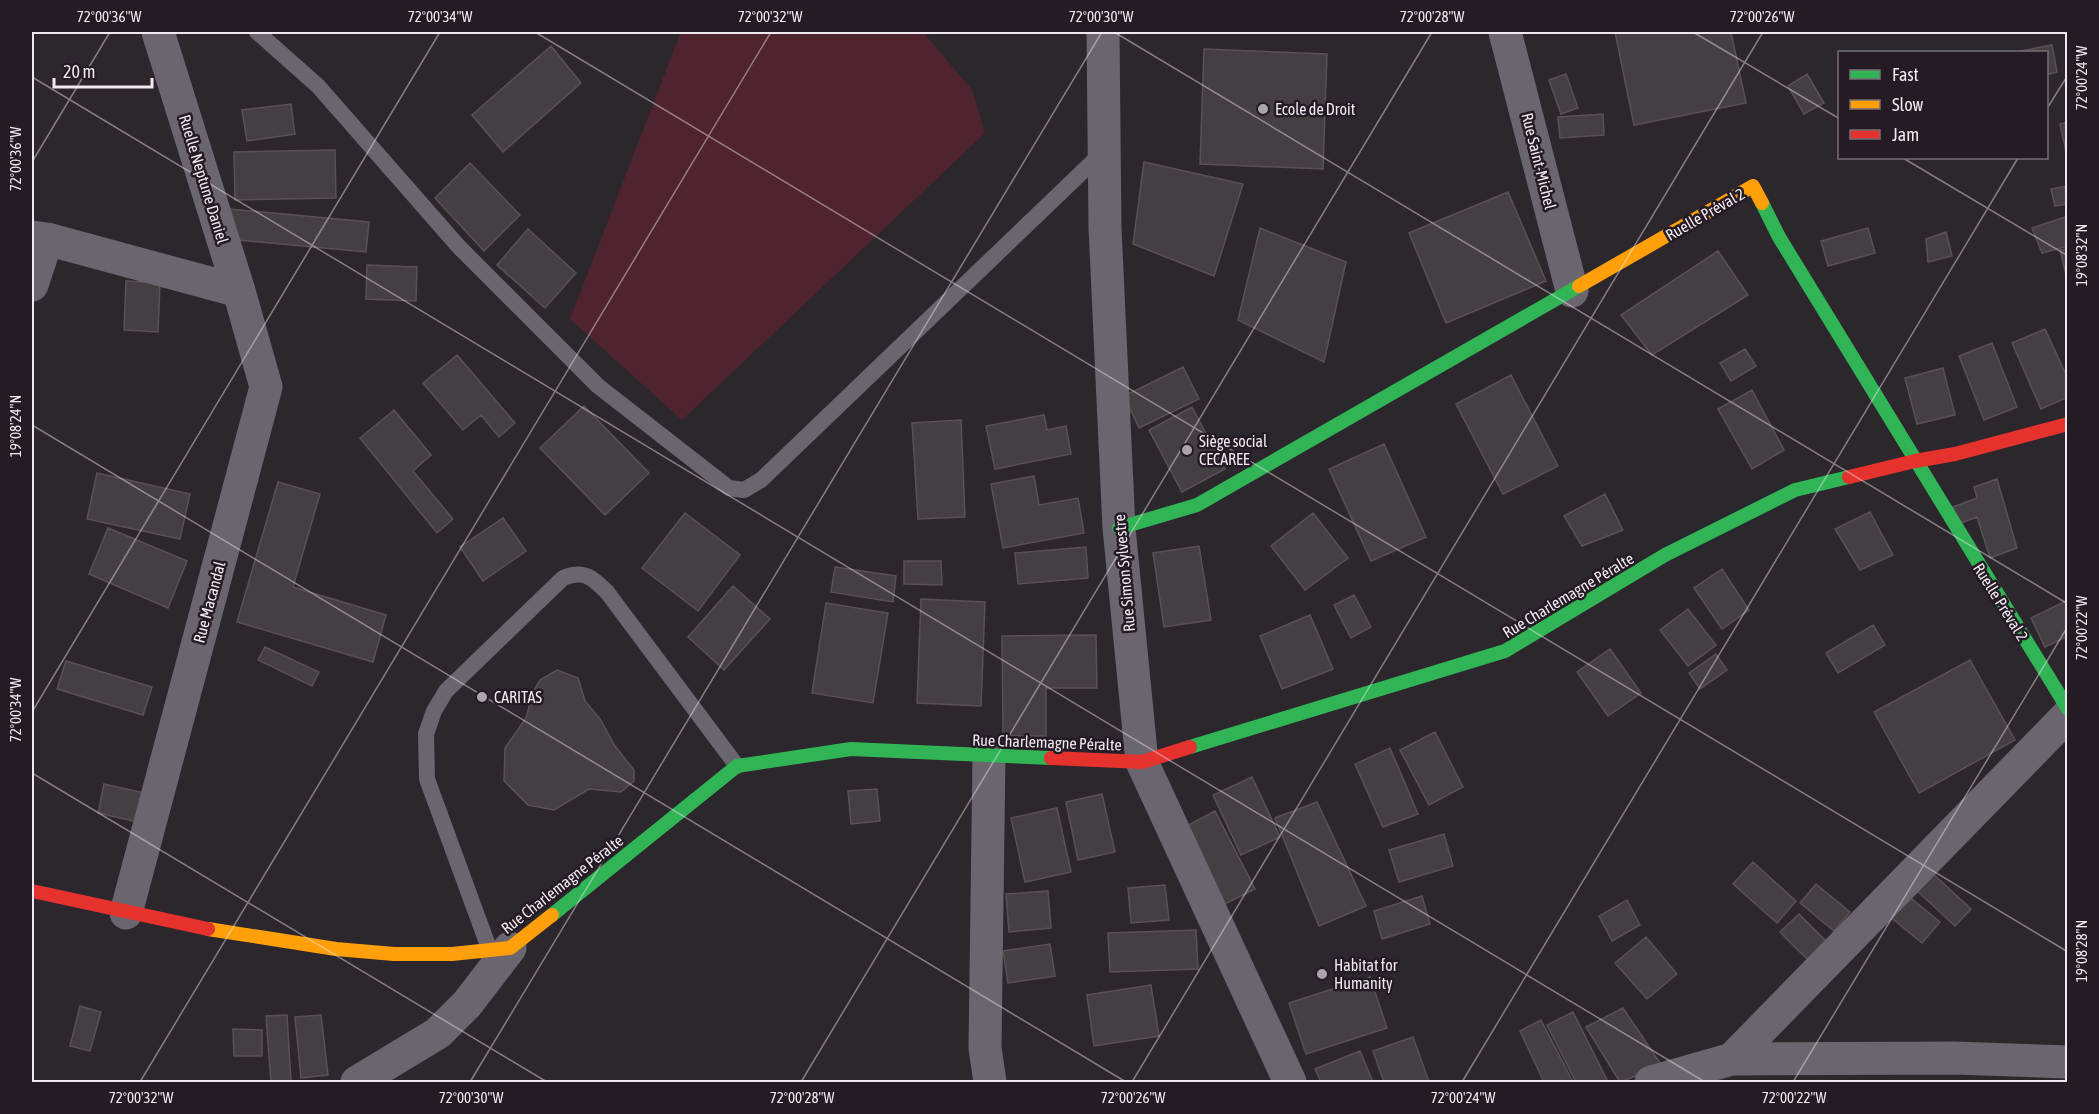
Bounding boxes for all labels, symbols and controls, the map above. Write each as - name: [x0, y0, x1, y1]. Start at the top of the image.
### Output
- text: 72°00'36"W: [77, 8, 141, 25]
- text: 72°00'34"W: [408, 8, 472, 25]
- text: 72°00'32"W: [738, 8, 802, 25]
- text: 72°00'30"W: [1069, 8, 1133, 25]
- text: 72°00'28"W: [1400, 8, 1464, 25]
- text: 72°00'26"W: [1730, 8, 1794, 25]
- text: 72°00'24"W: [2073, 46, 2090, 110]
- scale bar: [54, 51, 152, 89]
- legend: [1838, 51, 2048, 159]
- text: 20 m: [63, 61, 95, 82]
- text: Fast: [1892, 64, 1919, 85]
- text: Slow: [1892, 94, 1923, 115]
- place label: Ecole de Droit: [1275, 100, 1356, 118]
- marker: Ecole de Droit: [1256, 102, 1270, 116]
- street label: Rue Saint-Michel: [1518, 111, 1560, 212]
- street label: Ruelle Neptune Daniel: [175, 112, 232, 247]
- text: Jam: [1892, 124, 1919, 145]
- text: 72°00'36"W: [7, 127, 24, 191]
- street label: Ruelle Préval 2: [1662, 184, 1748, 244]
- text: 19°08'32"N: [2073, 224, 2090, 286]
- text: 19°08'24"N: [7, 395, 24, 457]
- place label: Siège social CECAREE: [1199, 432, 1268, 468]
- marker: Siège social CECAREE: [1180, 443, 1194, 457]
- street label: Rue Simon Sylvestre: [1110, 513, 1139, 632]
- street label: Rue Charlemagne Péralte: [1499, 549, 1637, 642]
- street label: Rue Macandal: [189, 559, 229, 645]
- street label: Ruelle Préval 2: [1970, 560, 2032, 644]
- text: 72°00'22"W: [2073, 596, 2090, 660]
- text: 72°00'34"W: [7, 678, 24, 742]
- place label: CARITAS: [494, 688, 542, 706]
- marker: CARITAS: [475, 690, 489, 704]
- street label: Rue Charlemagne Péralte: [972, 730, 1122, 755]
- street label: Rue Charlemagne Péralte: [498, 831, 627, 938]
- text: 19°08'28"N: [2073, 920, 2090, 982]
- place label: Habitat for Humanity: [1334, 956, 1398, 993]
- marker: Habitat for Humanity: [1315, 967, 1329, 981]
- text: 72°00'32"W: [109, 1089, 173, 1106]
- text: 72°00'30"W: [439, 1089, 503, 1106]
- text: 72°00'28"W: [770, 1089, 834, 1106]
- text: 72°00'26"W: [1101, 1089, 1165, 1106]
- text: 72°00'24"W: [1431, 1089, 1495, 1106]
- text: 72°00'22"W: [1762, 1089, 1826, 1106]

